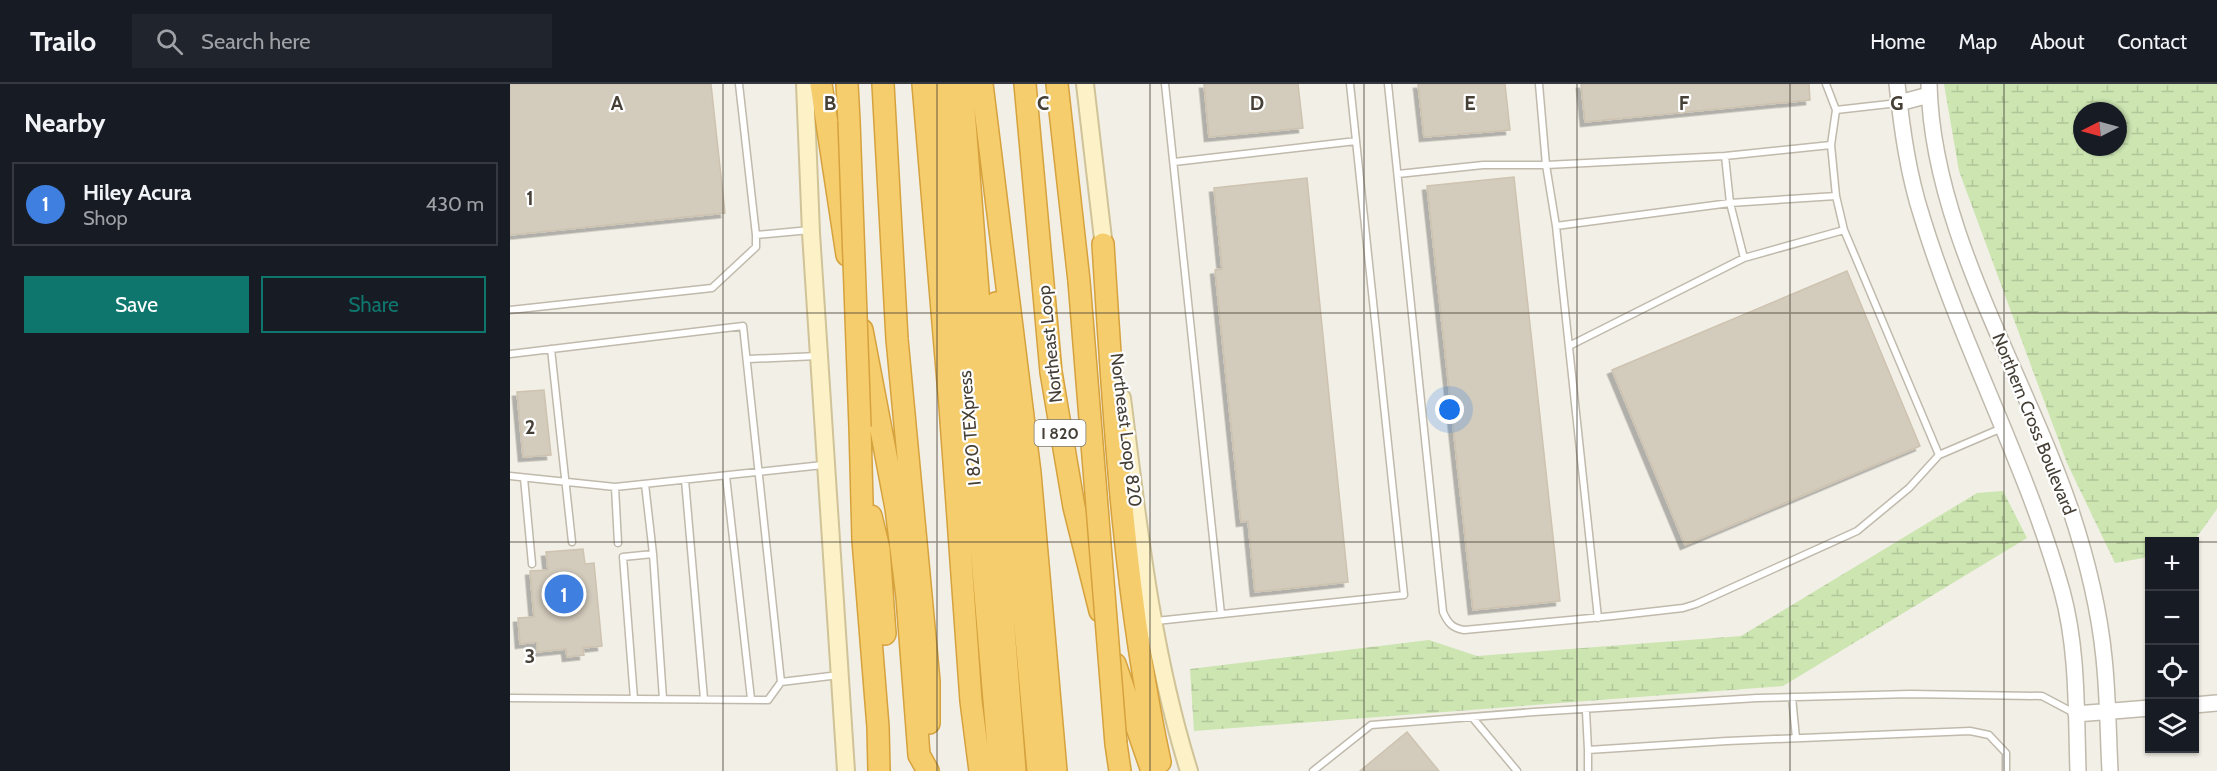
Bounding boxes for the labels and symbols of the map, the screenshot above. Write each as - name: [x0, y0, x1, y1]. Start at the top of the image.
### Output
- text: A: [611, 91, 624, 115]
- text: B: [824, 91, 836, 115]
- text: C: [1037, 91, 1049, 115]
- text: D: [1250, 91, 1264, 115]
- text: E: [1464, 91, 1476, 115]
- text: F: [1679, 91, 1690, 115]
- text: G: [1890, 91, 1904, 115]
- north arrow: [2073, 102, 2127, 156]
- text: 1: [526, 186, 534, 210]
- street label: Northeast Loop: [1033, 284, 1067, 404]
- street label: Northern Cross Boulevard: [1987, 330, 2081, 518]
- street label: Northeast Loop 820: [1106, 352, 1146, 508]
- street label: I 820 TEXpress: [954, 370, 986, 486]
- your location: [1435, 395, 1464, 424]
- text: 2: [525, 415, 535, 439]
- road number: I 820: [1034, 420, 1086, 446]
- pin: 1: [544, 572, 584, 616]
- text: 3: [525, 644, 535, 668]

